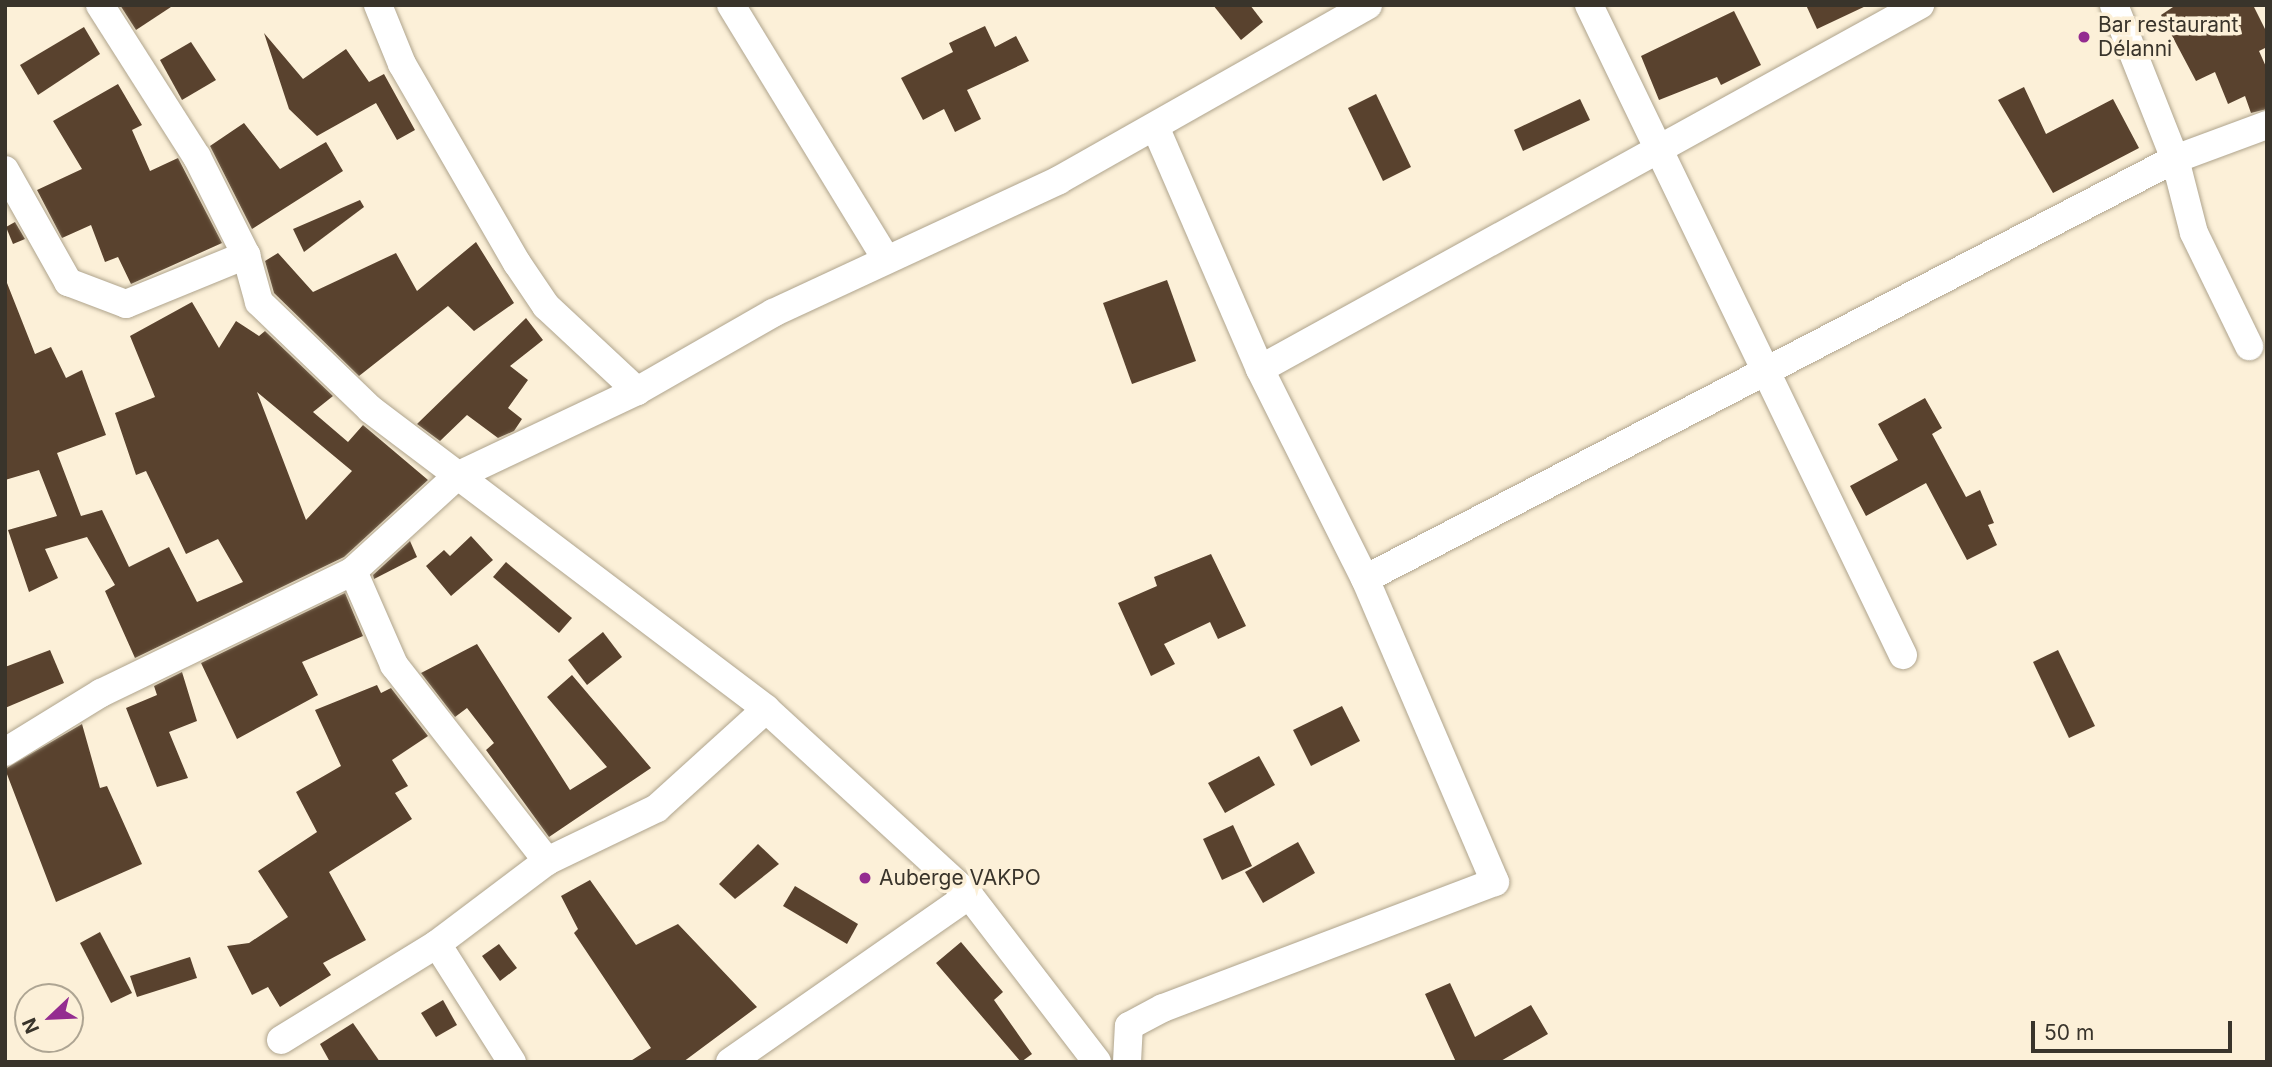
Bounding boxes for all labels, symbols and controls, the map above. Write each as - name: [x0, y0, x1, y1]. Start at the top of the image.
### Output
- place label: Bar restaurant Délanni: [2098, 12, 2238, 62]
- marker: Bar restaurant Délanni: [2076, 29, 2092, 45]
- place label: Auberge VAKPO: [879, 865, 1041, 891]
- marker: Auberge VAKPO: [857, 870, 873, 886]
- north arrow: [14, 983, 84, 1053]
- scale bar: [2034, 1007, 2235, 1052]
- text: N: [18, 1014, 44, 1037]
- text: 50 m: [2044, 1020, 2094, 1045]

